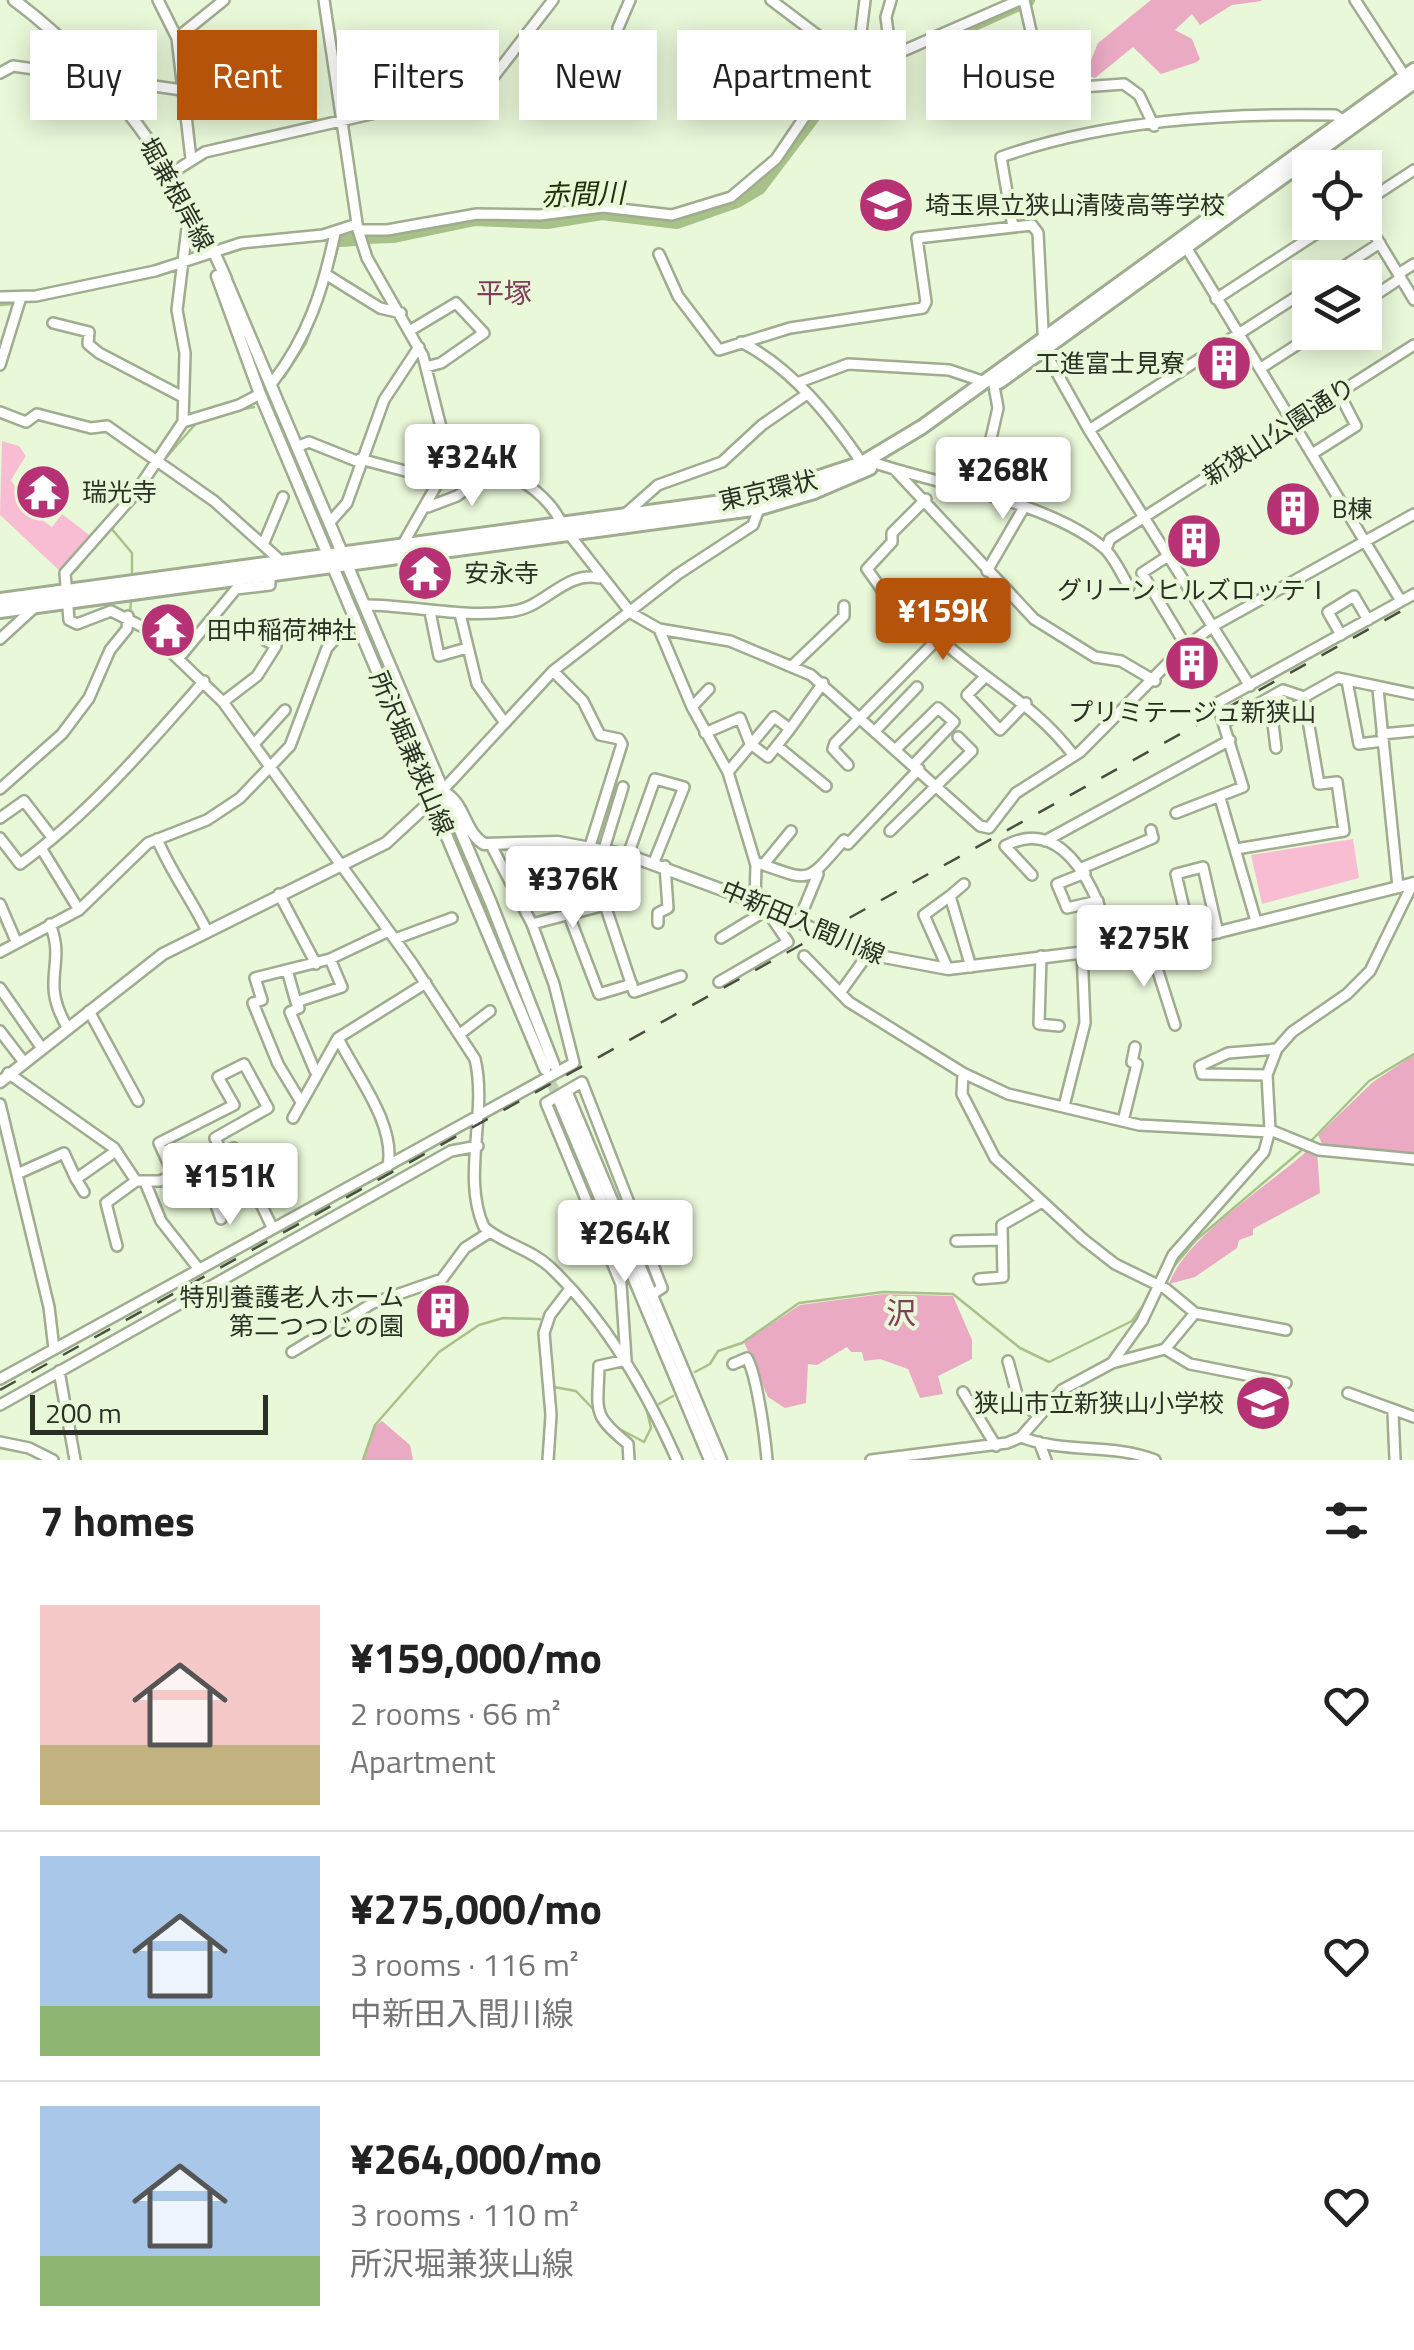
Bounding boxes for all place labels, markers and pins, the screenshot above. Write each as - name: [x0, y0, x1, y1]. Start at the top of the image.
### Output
- school or university icon: 埼玉県立狭山清陵高等学校: [856, 175, 916, 235]
- place label: 埼玉県立狭山清陵高等学校: [925, 186, 1225, 224]
- building icon: 工進富士見寮: [1194, 333, 1254, 393]
- place label: 工進富士見寮: [1035, 344, 1185, 382]
- pin: ¥324K: [402, 424, 542, 509]
- pin: ¥268K: [933, 437, 1073, 522]
- temple icon: 瑞光寺: [13, 462, 73, 522]
- place label: 瑞光寺: [82, 473, 157, 511]
- building icon: B棟: [1263, 479, 1323, 539]
- place label: B棟: [1332, 490, 1372, 528]
- building icon: グリーンヒルズロッテⅠ: [1164, 511, 1224, 571]
- temple icon: 安永寺: [395, 543, 455, 603]
- place label: 安永寺: [464, 554, 539, 592]
- place label: グリーンヒルズロッテⅠ: [1057, 571, 1331, 609]
- pin: ¥159K: [873, 578, 1013, 663]
- temple icon: 田中稲荷神社: [138, 600, 198, 660]
- place label: 田中稲荷神社: [207, 611, 357, 649]
- building icon: プリミテージュ新狭山: [1162, 633, 1222, 693]
- place label: プリミテージュ新狭山: [1068, 693, 1316, 731]
- pin: ¥376K: [503, 846, 643, 931]
- pin: ¥275K: [1074, 905, 1214, 990]
- pin: ¥151K: [160, 1143, 300, 1228]
- pin: ¥264K: [555, 1200, 695, 1285]
- place label: 特別養護老人ホーム 第二つつじの園: [180, 1278, 404, 1345]
- building icon: 特別養護老人ホーム 第二つつじの園: [413, 1281, 473, 1341]
- school or university icon: 狭山市立新狭山小学校: [1233, 1373, 1293, 1433]
- place label: 狭山市立新狭山小学校: [974, 1384, 1224, 1422]

